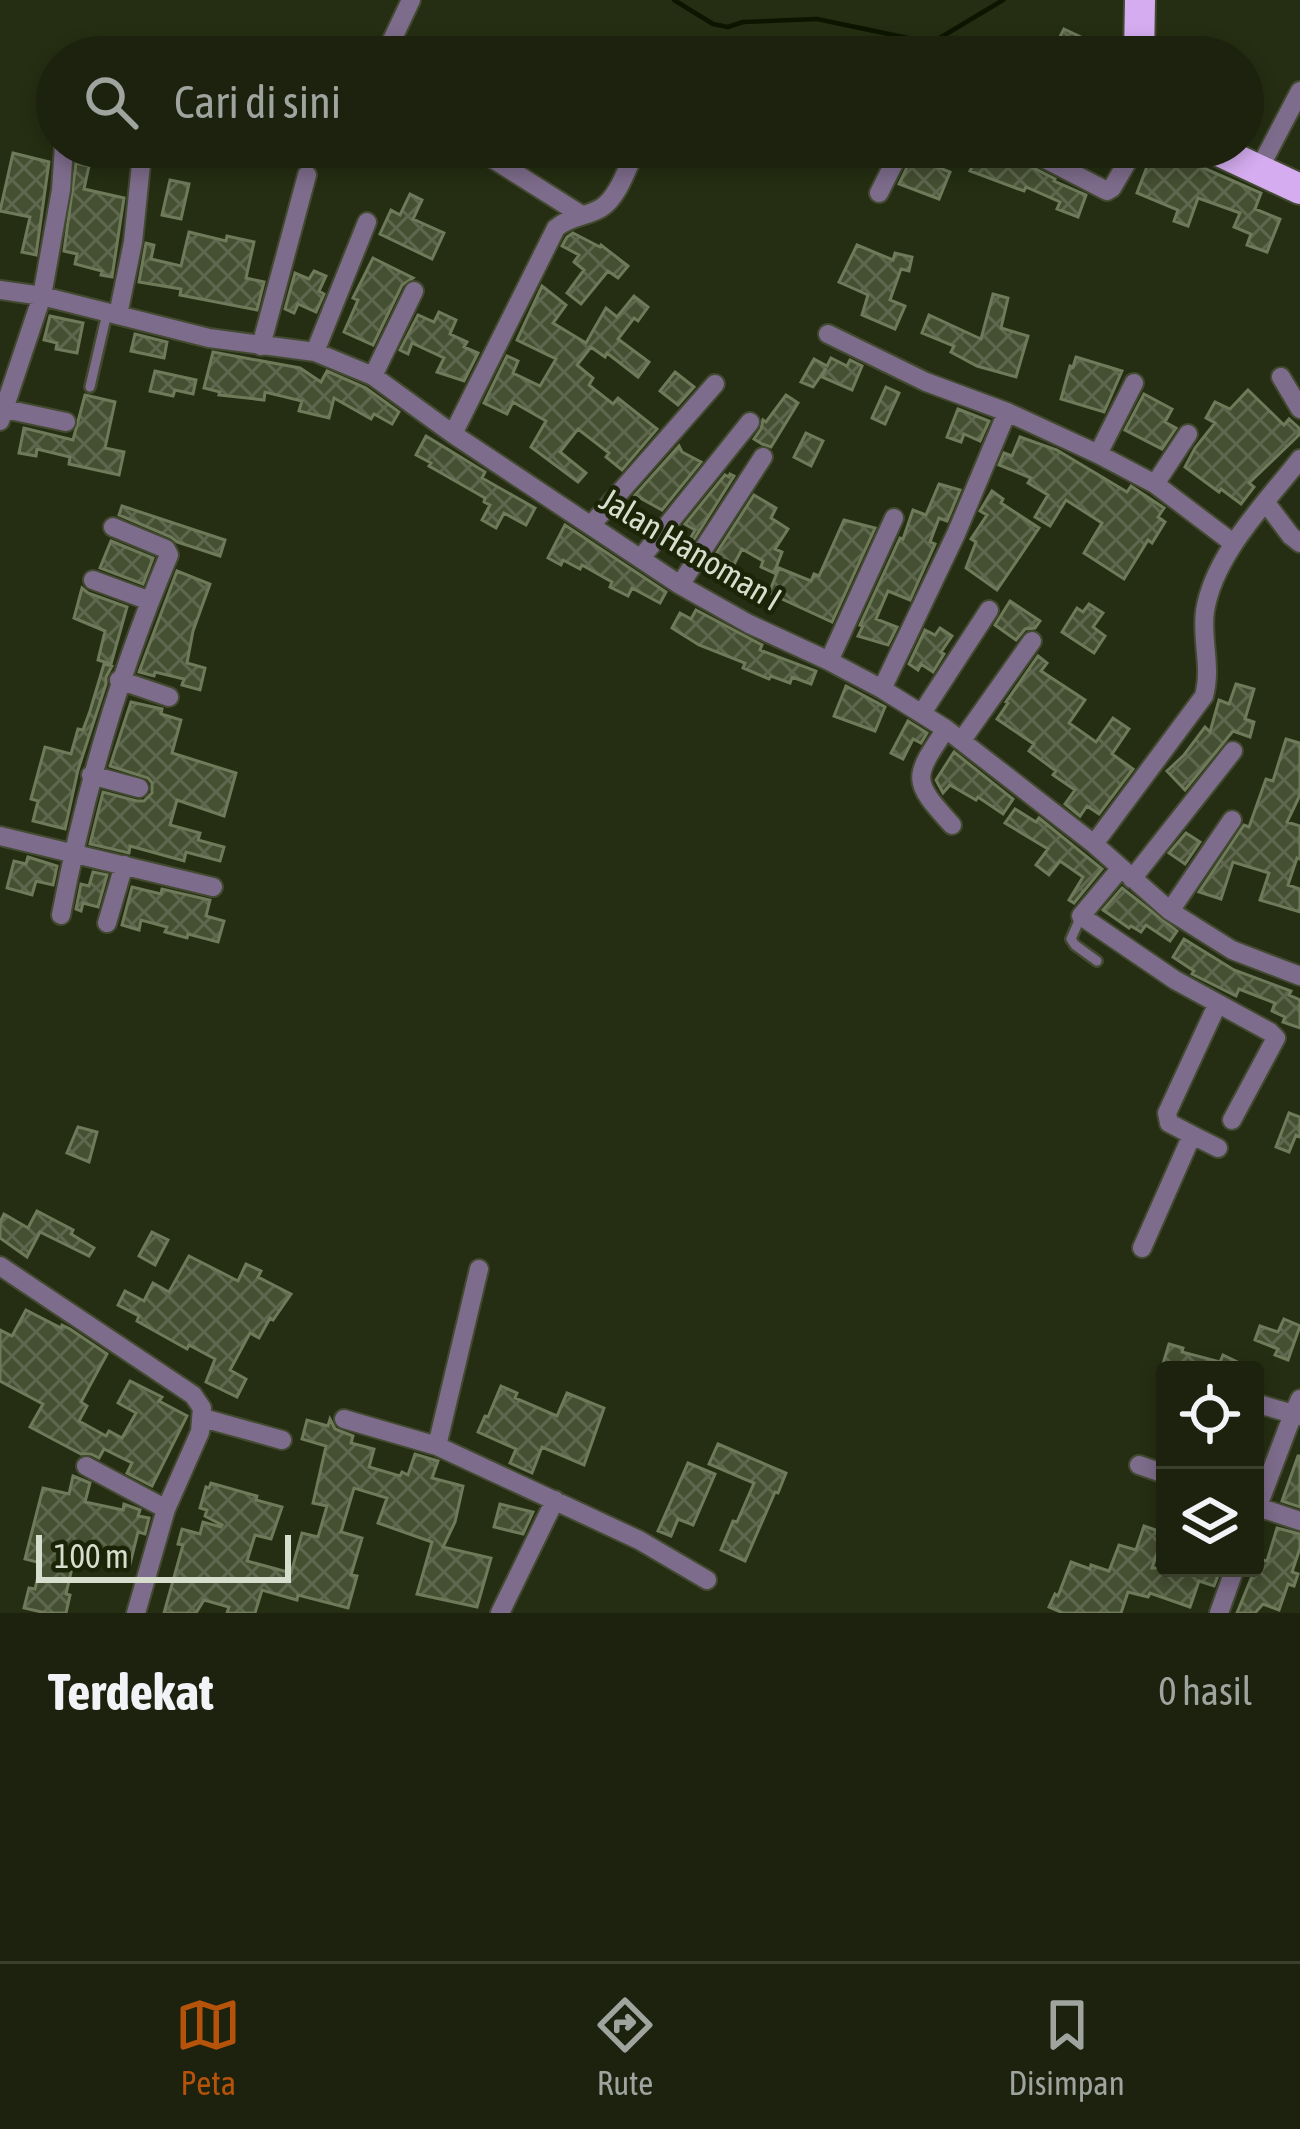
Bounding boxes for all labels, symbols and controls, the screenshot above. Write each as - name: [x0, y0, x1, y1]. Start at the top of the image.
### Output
- search box: [36, 36, 1264, 168]
- icon: search: [78, 69, 144, 135]
- text: Cari di sini: [174, 76, 341, 128]
- street label: Jalan Hanoman I: [594, 480, 788, 618]
- map controls: [1156, 1361, 1264, 1577]
- button: locate: [1156, 1361, 1264, 1469]
- button: layers: [1156, 1469, 1264, 1577]
- scale bar: [36, 1529, 291, 1582]
- text: 100 m: [54, 1537, 129, 1575]
- text: Terdekat: [48, 1662, 214, 1721]
- text: 0 hasil: [1158, 1669, 1252, 1713]
- tab: Peta: [175, 1992, 241, 2102]
- tab: Rute: [592, 1992, 658, 2102]
- tab: Disimpan: [1009, 1992, 1125, 2102]

